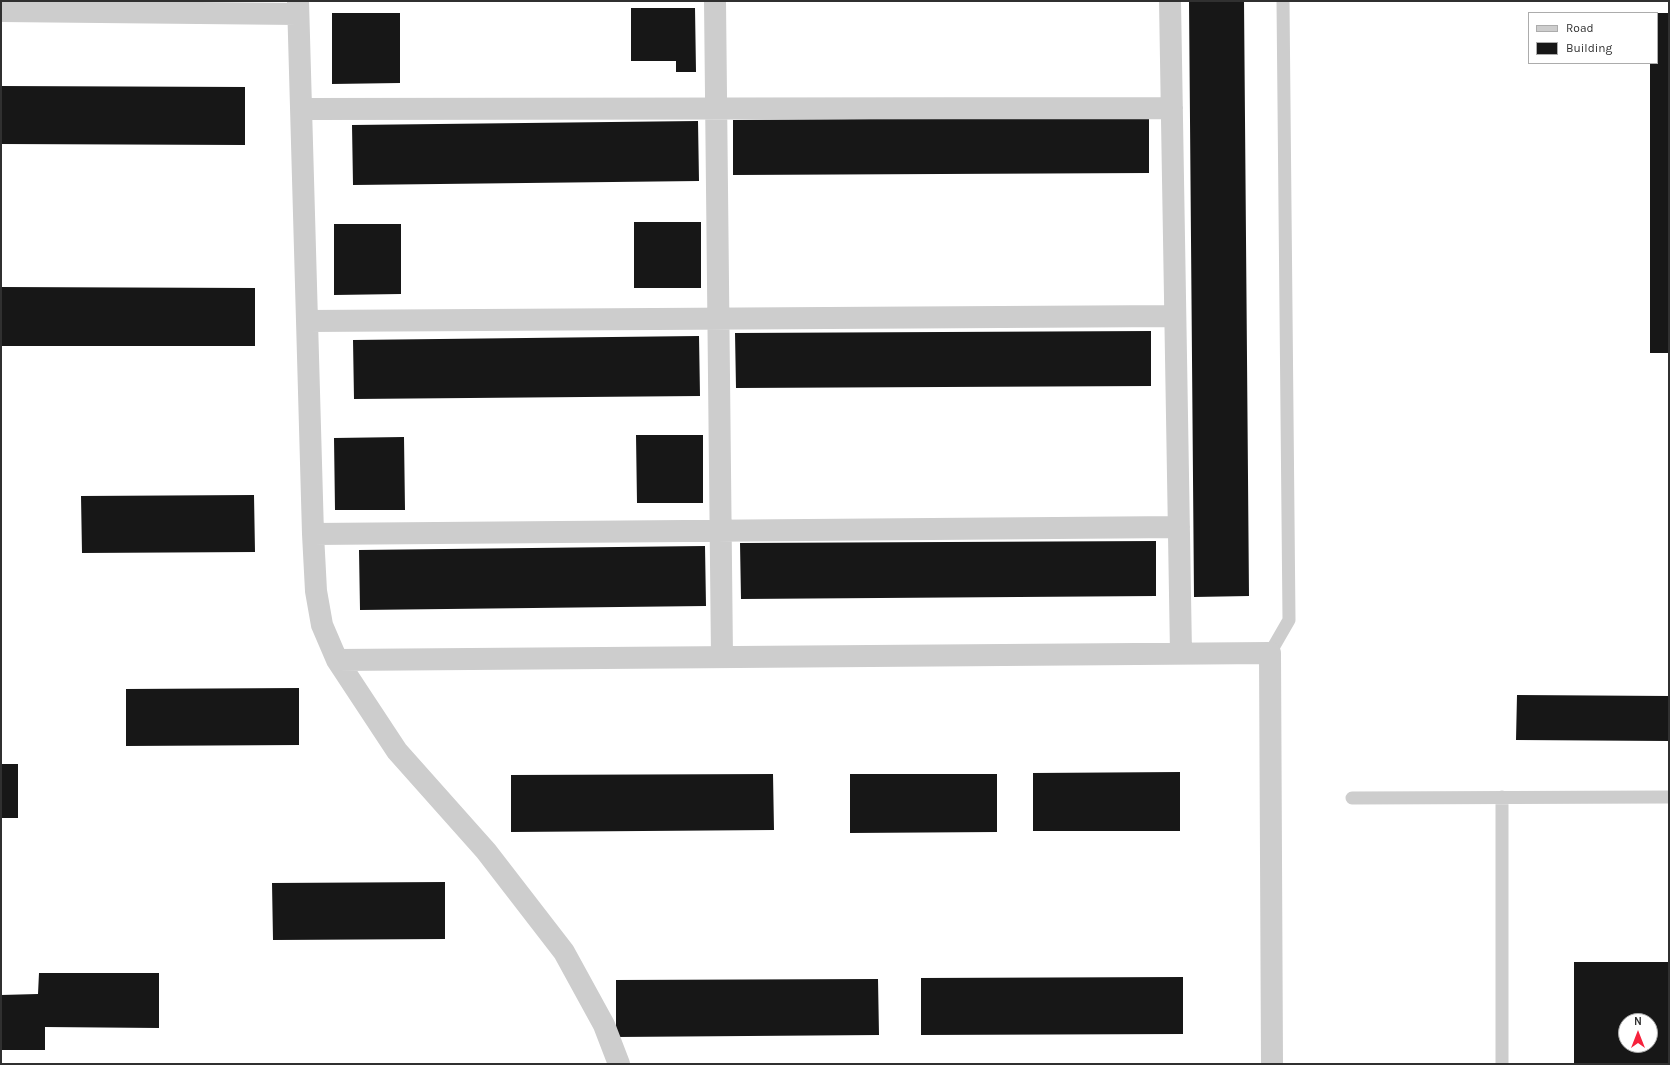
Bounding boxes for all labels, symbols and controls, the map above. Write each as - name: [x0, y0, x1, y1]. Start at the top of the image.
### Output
- legend: [1528, 12, 1658, 64]
- text: Road: [1566, 21, 1594, 35]
- text: Building: [1566, 41, 1612, 55]
- north arrow: [1618, 1013, 1658, 1053]
- text: N: [1634, 1015, 1642, 1028]

